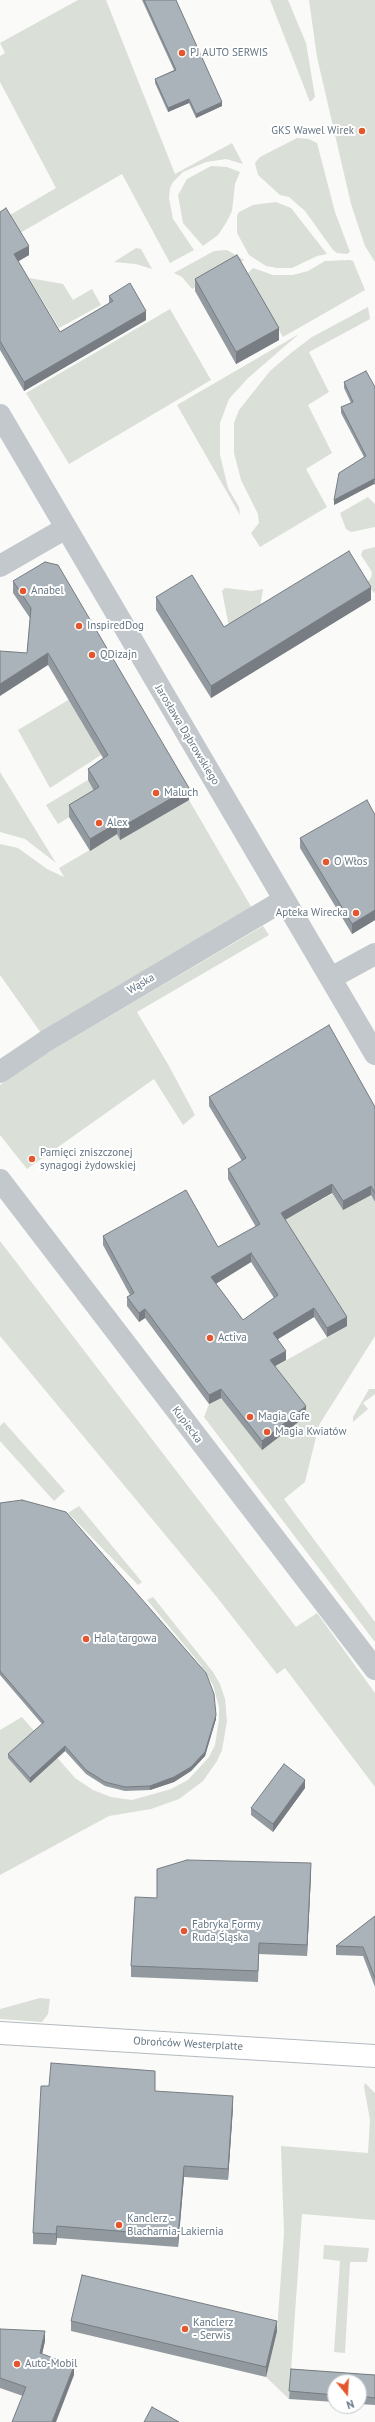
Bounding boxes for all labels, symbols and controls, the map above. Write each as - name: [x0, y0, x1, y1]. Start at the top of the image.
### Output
- place label: PJ AUTO SERWIS: [190, 46, 268, 60]
- marker: PJ AUTO SERWIS: [177, 48, 187, 58]
- place label: GKS Wawel Wirek: [271, 124, 354, 138]
- marker: GKS Wawel Wirek: [357, 126, 367, 136]
- place label: Anabel: [31, 584, 64, 598]
- marker: Anabel: [18, 586, 28, 596]
- place label: InspiredDog: [87, 619, 144, 633]
- marker: InspiredDog: [74, 621, 84, 631]
- place label: QDizajn: [100, 648, 137, 662]
- marker: QDizajn: [87, 650, 97, 660]
- street label: Jarosława Dąbrowskiego: [152, 683, 222, 787]
- place label: Maluch: [164, 786, 198, 800]
- marker: Maluch: [151, 788, 161, 798]
- place label: Alex: [107, 816, 128, 830]
- marker: Alex: [94, 818, 104, 828]
- place label: O Włos: [334, 855, 367, 869]
- marker: O Włos: [321, 857, 331, 867]
- place label: Apteka Wirecka: [276, 906, 348, 920]
- marker: Apteka Wirecka: [351, 908, 361, 918]
- street label: Wąska: [125, 971, 157, 997]
- place label: Pamięci zniszczonej synagogi żydowskiej: [40, 1146, 136, 1172]
- marker: Pamięci zniszczonej synagogi żydowskiej: [27, 1154, 37, 1164]
- place label: Activa: [218, 1331, 247, 1345]
- marker: Activa: [205, 1333, 215, 1343]
- street label: Kupiecka: [169, 1404, 205, 1446]
- place label: Magia Cafe: [258, 1410, 310, 1424]
- marker: Magia Cafe: [245, 1412, 255, 1422]
- place label: Magia Kwiatów: [275, 1425, 346, 1439]
- marker: Magia Kwiatów: [262, 1427, 272, 1437]
- place label: Hala targowa: [94, 1632, 157, 1646]
- marker: Hala targowa: [81, 1634, 91, 1644]
- place label: Fabryka Formy Ruda Śląska: [192, 1918, 261, 1944]
- marker: Fabryka Formy Ruda Śląska: [179, 1926, 189, 1936]
- street label: Obrońców Westerplatte: [133, 2035, 243, 2053]
- place label: Kanclerz - Blacharnia-Lakiernia: [127, 2212, 224, 2238]
- marker: Kanclerz - Blacharnia-Lakiernia: [114, 2220, 124, 2230]
- place label: Kanclerz - Serwis: [193, 2316, 233, 2342]
- marker: Kanclerz - Serwis: [180, 2324, 190, 2334]
- place label: Auto-Mobil: [25, 2357, 78, 2371]
- marker: Auto-Mobil: [12, 2359, 22, 2369]
- north arrow: [327, 2374, 367, 2414]
- text: N: [345, 2397, 356, 2412]

